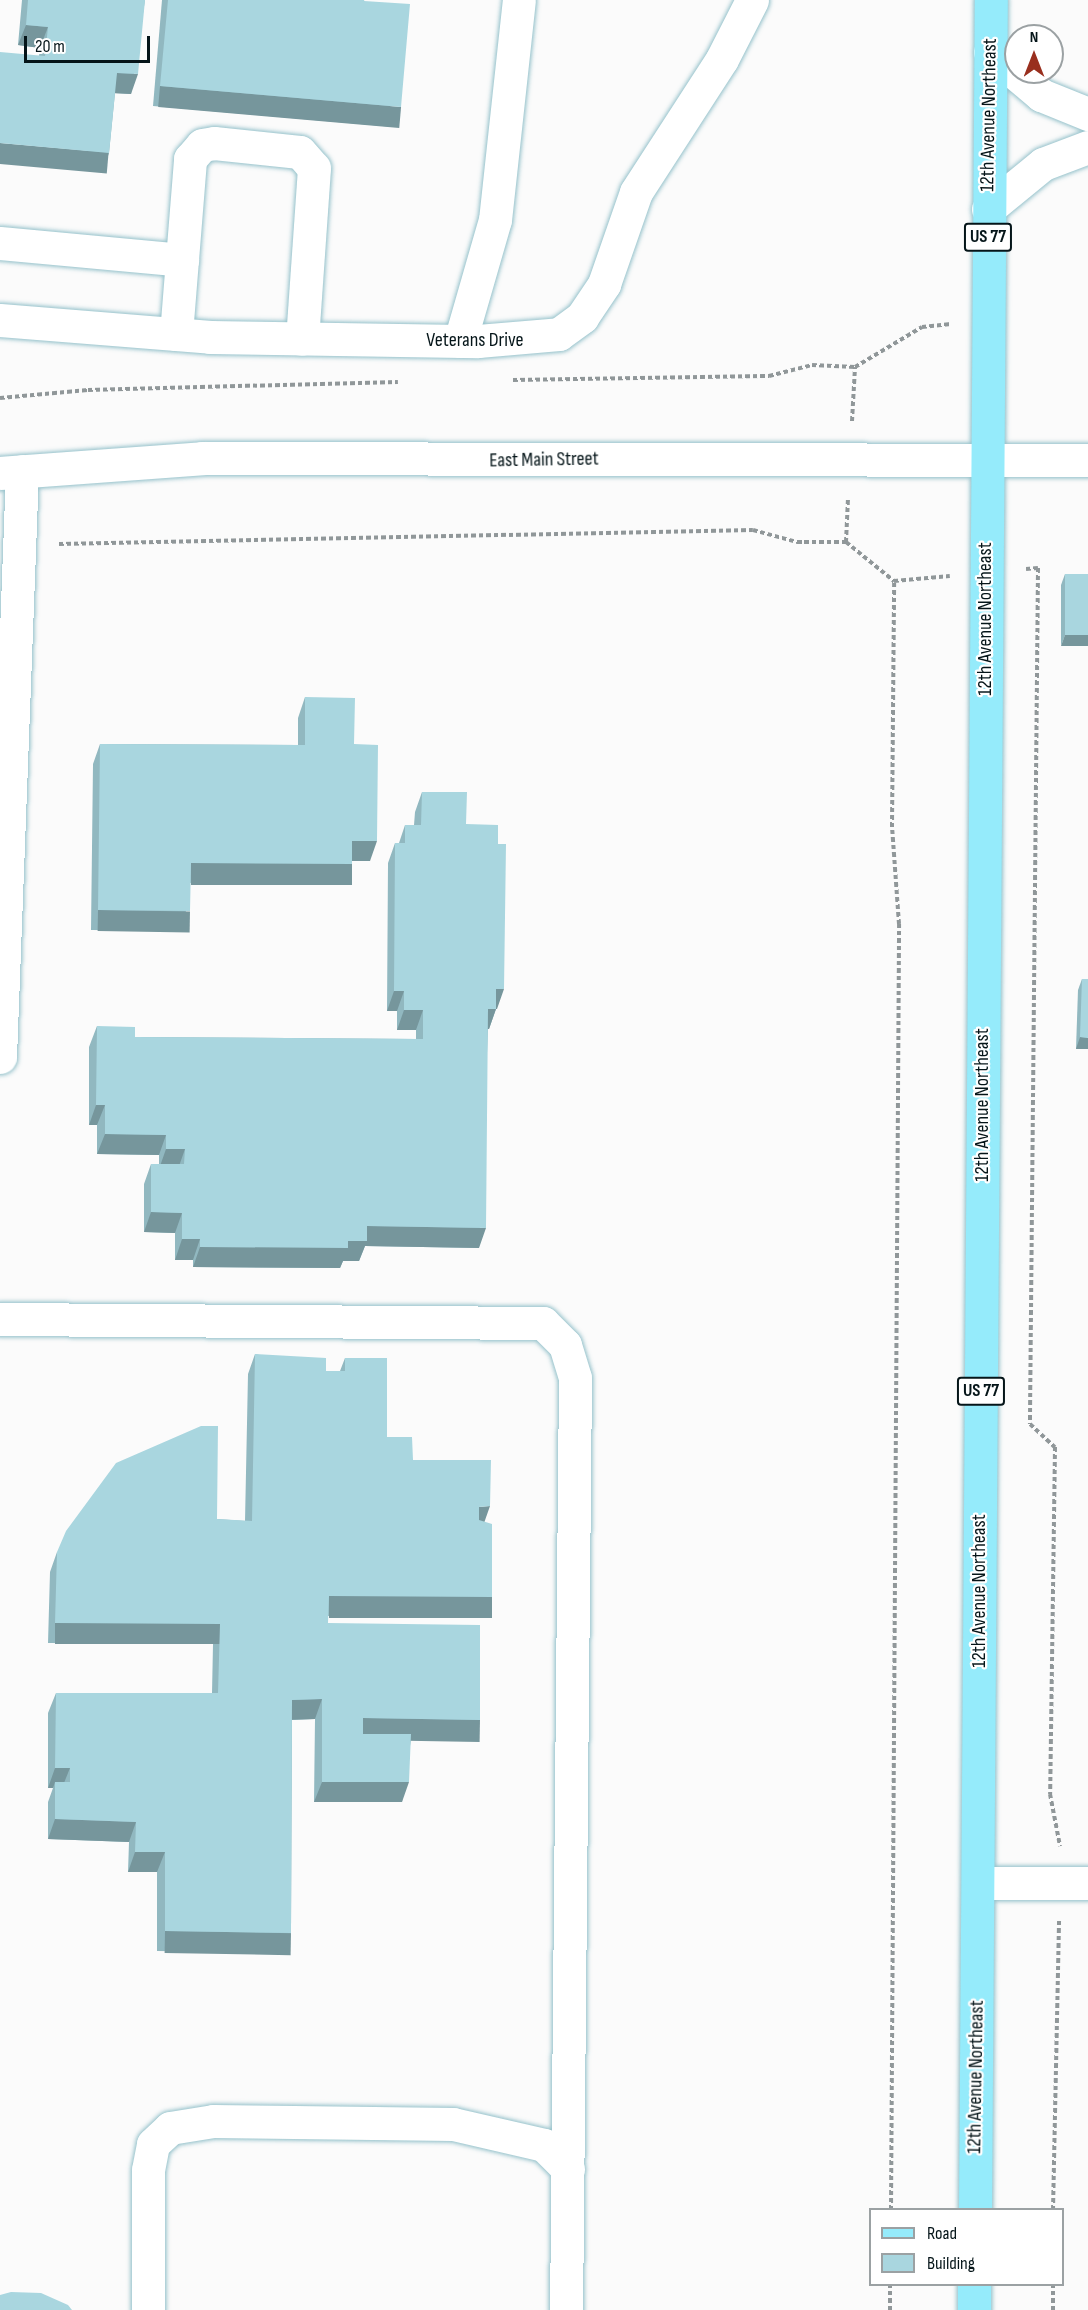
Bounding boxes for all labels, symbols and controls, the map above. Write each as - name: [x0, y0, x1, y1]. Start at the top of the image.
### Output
- scale bar: [27, 24, 153, 62]
- north arrow: [1004, 24, 1064, 84]
- text: N: [1030, 28, 1038, 47]
- text: 20 m: [35, 36, 65, 57]
- street label: 12th Avenue Northeast: [976, 38, 1002, 192]
- road number: US 77: [962, 222, 1014, 252]
- street label: Veterans Drive: [426, 328, 524, 352]
- street label: East Main Street: [489, 447, 599, 473]
- street label: 12th Avenue Northeast: [973, 542, 997, 696]
- street label: 12th Avenue Northeast: [970, 1028, 994, 1182]
- road number: US 77: [956, 1376, 1006, 1406]
- street label: 12th Avenue Northeast: [967, 1514, 991, 1668]
- street label: 12th Avenue Northeast: [963, 2000, 989, 2154]
- legend: [869, 2208, 1064, 2286]
- text: Road: [927, 2223, 957, 2244]
- text: Building: [927, 2253, 975, 2274]

